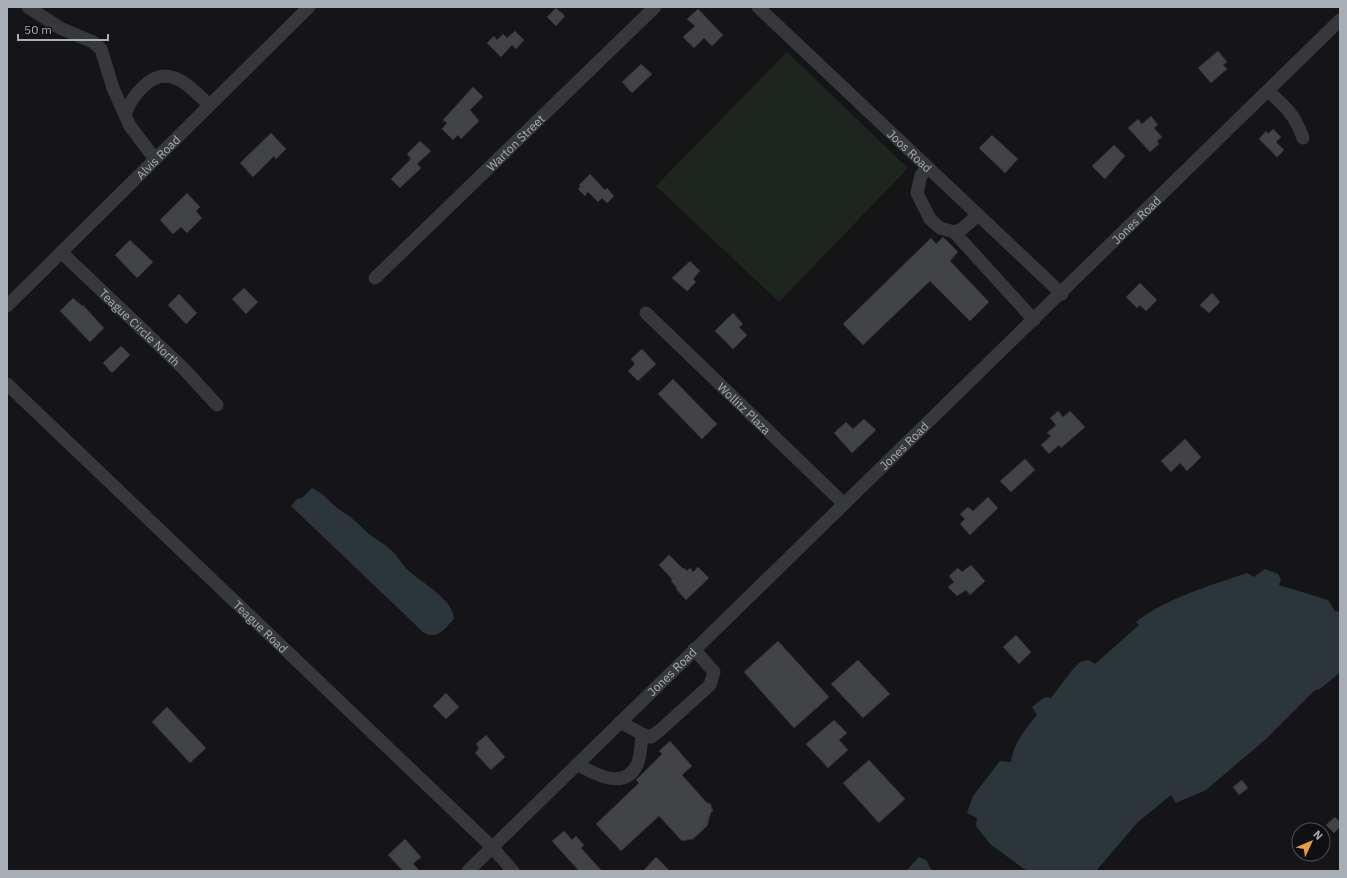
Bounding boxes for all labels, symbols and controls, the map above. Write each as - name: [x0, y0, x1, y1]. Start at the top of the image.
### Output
- scale bar: [18, 16, 108, 42]
- text: 50 m: [24, 22, 52, 37]
- street label: Warton Street: [483, 111, 547, 174]
- street label: Joos Road: [884, 126, 935, 175]
- street label: Alvis Road: [132, 132, 183, 182]
- street label: Jones Road: [1108, 192, 1164, 247]
- street label: Teague Circle North: [96, 285, 184, 369]
- street label: Wollitz Plaza: [715, 379, 775, 438]
- street label: Jones Road: [876, 418, 931, 473]
- street label: Teague Road: [231, 597, 291, 656]
- street label: Jones Road: [644, 644, 699, 699]
- north arrow: [1291, 822, 1331, 862]
- text: N: [1310, 827, 1326, 843]

